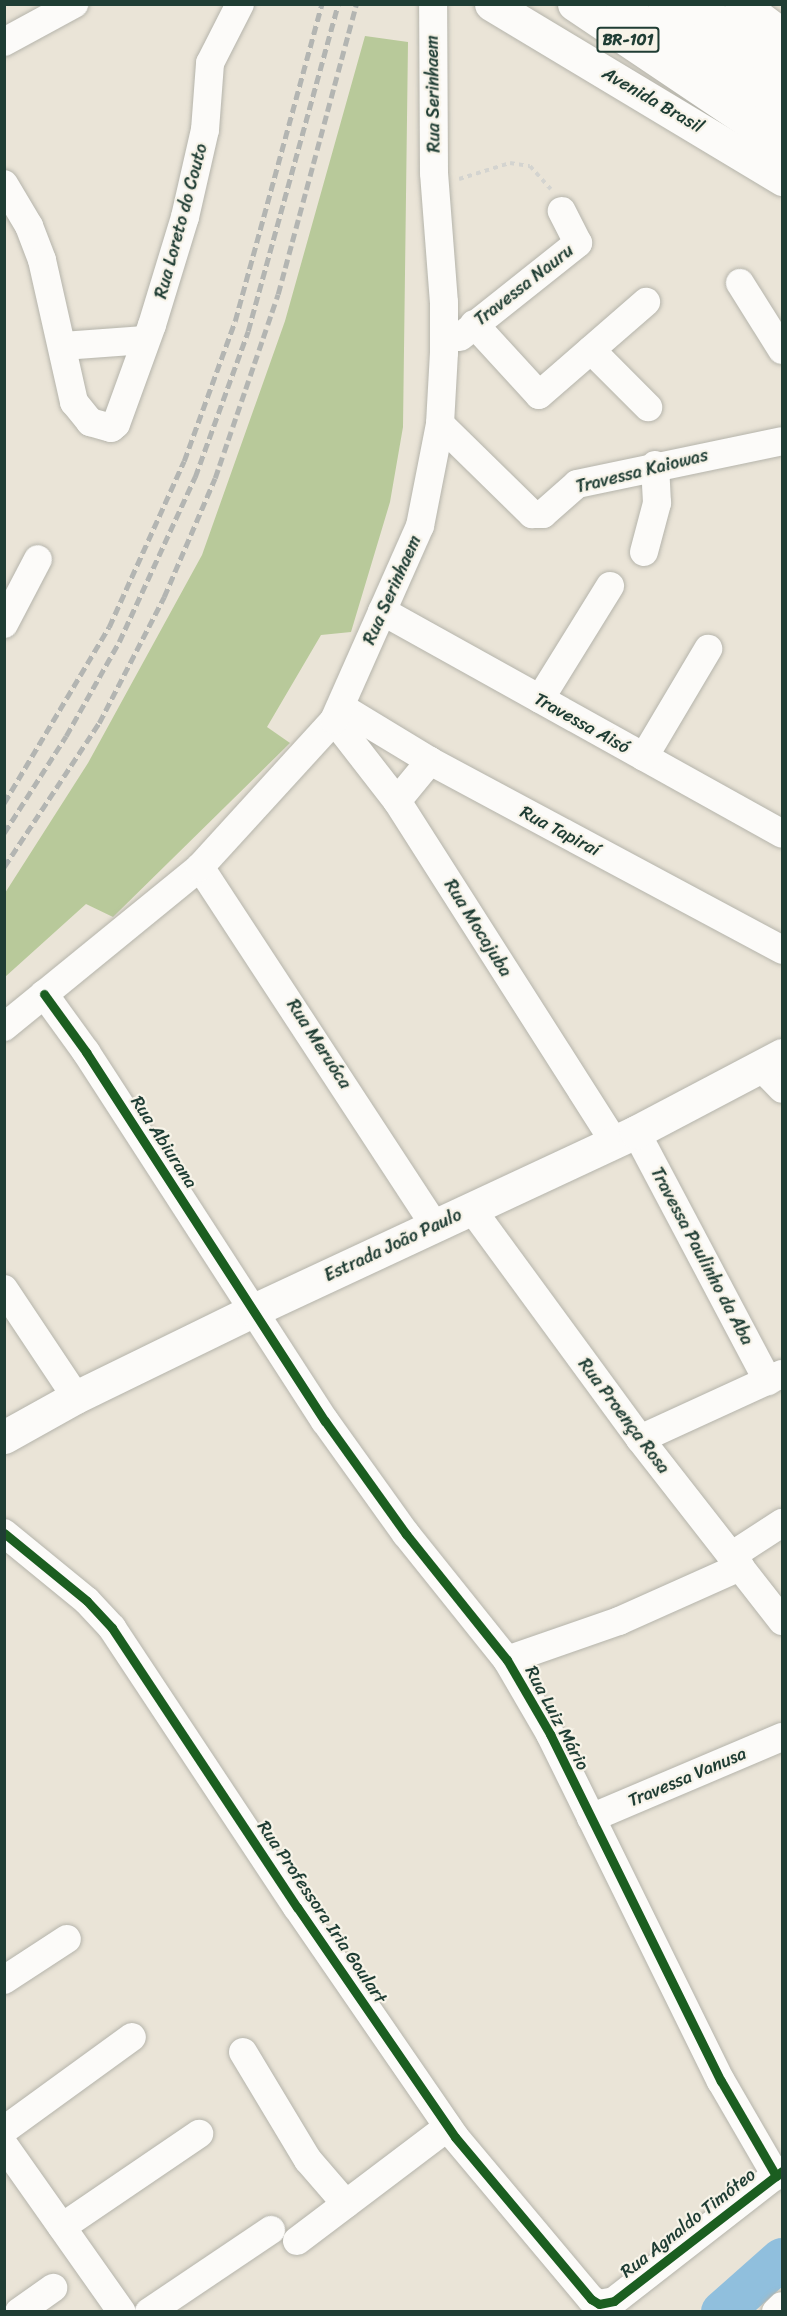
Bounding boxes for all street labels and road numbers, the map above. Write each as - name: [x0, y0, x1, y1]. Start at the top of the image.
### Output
- road number: BR-101: [595, 27, 661, 53]
- street label: Rua Serinhaem: [421, 35, 445, 153]
- street label: Avenida Brasil: [598, 62, 708, 138]
- street label: Rua Loreto do Couto: [150, 141, 212, 301]
- street label: Travessa Nauru: [470, 240, 578, 330]
- street label: Travessa Kaiowas: [574, 444, 710, 498]
- street label: Rua Serinhaem: [358, 532, 426, 648]
- street label: Travessa Aisó: [530, 688, 634, 758]
- street label: Rua Tapiraí: [516, 801, 604, 861]
- street label: Rua Mocajuba: [440, 876, 516, 980]
- street label: Rua Meruóca: [282, 995, 356, 1093]
- street label: Rua Abiurana: [126, 1092, 202, 1192]
- street label: Travessa Paulinho da Aba: [646, 1163, 758, 1349]
- street label: Estrada João Paulo: [321, 1204, 465, 1286]
- street label: Rua Proença Rosa: [573, 1353, 675, 1479]
- street label: Rua Luiz Mário: [520, 1662, 594, 1774]
- street label: Travessa Vanusa: [624, 1742, 750, 1812]
- street label: Rua Professora Iria Goulart: [253, 1816, 391, 2008]
- street label: Rua Agnaldo Timóteo: [616, 2163, 760, 2283]

